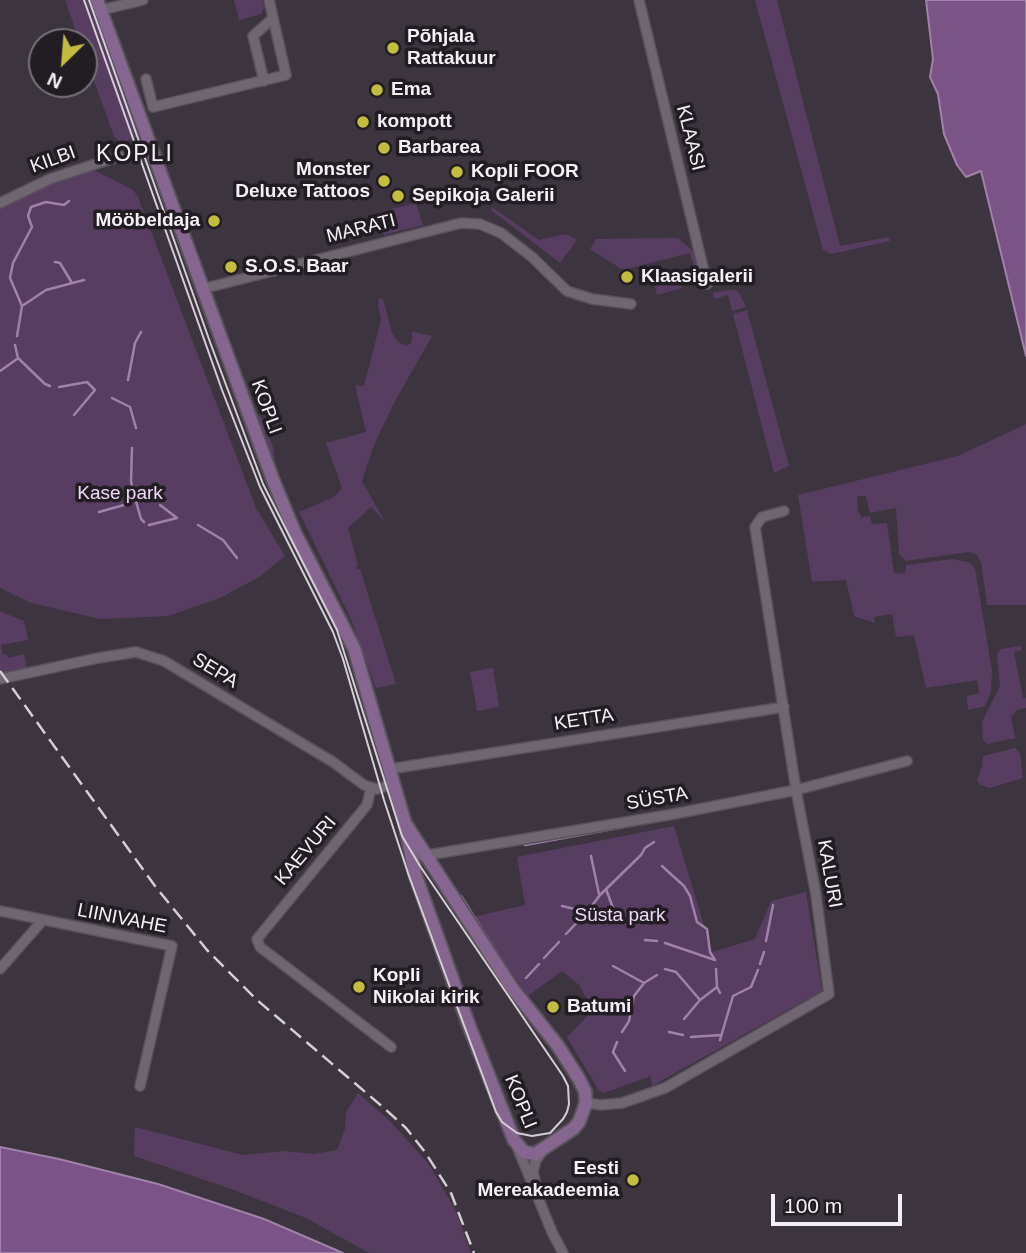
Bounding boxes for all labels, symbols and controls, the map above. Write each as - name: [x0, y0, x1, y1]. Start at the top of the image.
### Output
- place label: Põhjala Rattakuur: [407, 26, 496, 70]
- north arrow: [28, 28, 98, 98]
- marker: Põhjala Rattakuur: [385, 40, 401, 56]
- text: N: [44, 68, 65, 93]
- place label: Ema: [391, 79, 431, 101]
- marker: Ema: [369, 82, 385, 98]
- street label: KLAASI: [671, 103, 709, 173]
- place label: kompott: [377, 111, 452, 133]
- marker: kompott: [355, 114, 371, 130]
- place label: Barbarea: [398, 137, 480, 159]
- marker: Barbarea: [376, 140, 392, 156]
- street label: KILBI: [27, 141, 79, 179]
- district label: KOPLI: [97, 141, 173, 169]
- place label: Monster Deluxe Tattoos: [235, 159, 370, 203]
- place label: Kopli FOOR: [471, 161, 579, 183]
- marker: Kopli FOOR: [449, 164, 465, 180]
- marker: Monster Deluxe Tattoos: [376, 173, 392, 189]
- place label: Sepikoja Galerii: [412, 185, 555, 207]
- marker: Sepikoja Galerii: [390, 188, 406, 204]
- street label: MARATI: [324, 209, 398, 249]
- place label: Mööbeldaja: [95, 210, 200, 232]
- marker: Mööbeldaja: [206, 213, 222, 229]
- place label: S.O.S. Baar: [245, 256, 348, 278]
- marker: S.O.S. Baar: [223, 259, 239, 275]
- place label: Klaasigalerii: [641, 266, 753, 288]
- marker: Klaasigalerii: [619, 269, 635, 285]
- street label: KOPLI: [246, 377, 286, 437]
- park label: Kase park: [77, 483, 163, 505]
- street label: SEPA: [188, 649, 242, 693]
- street label: KETTA: [553, 704, 615, 736]
- street label: SÜSTA: [625, 782, 689, 816]
- street label: KAEVURI: [270, 812, 342, 890]
- street label: KALURI: [812, 838, 846, 910]
- street label: LIINIVAHE: [75, 899, 169, 939]
- park label: Süsta park: [575, 905, 665, 927]
- place label: Kopli Nikolai kirik: [373, 965, 480, 1009]
- marker: Kopli Nikolai kirik: [351, 979, 367, 995]
- place label: Batumi: [567, 996, 631, 1018]
- marker: Batumi: [545, 999, 561, 1015]
- street label: KOPLI: [499, 1072, 541, 1132]
- place label: Eesti Mereakadeemia: [477, 1158, 619, 1202]
- marker: Eesti Mereakadeemia: [625, 1172, 641, 1188]
- scale bar: [774, 1180, 905, 1224]
- text: 100 m: [784, 1194, 842, 1217]

